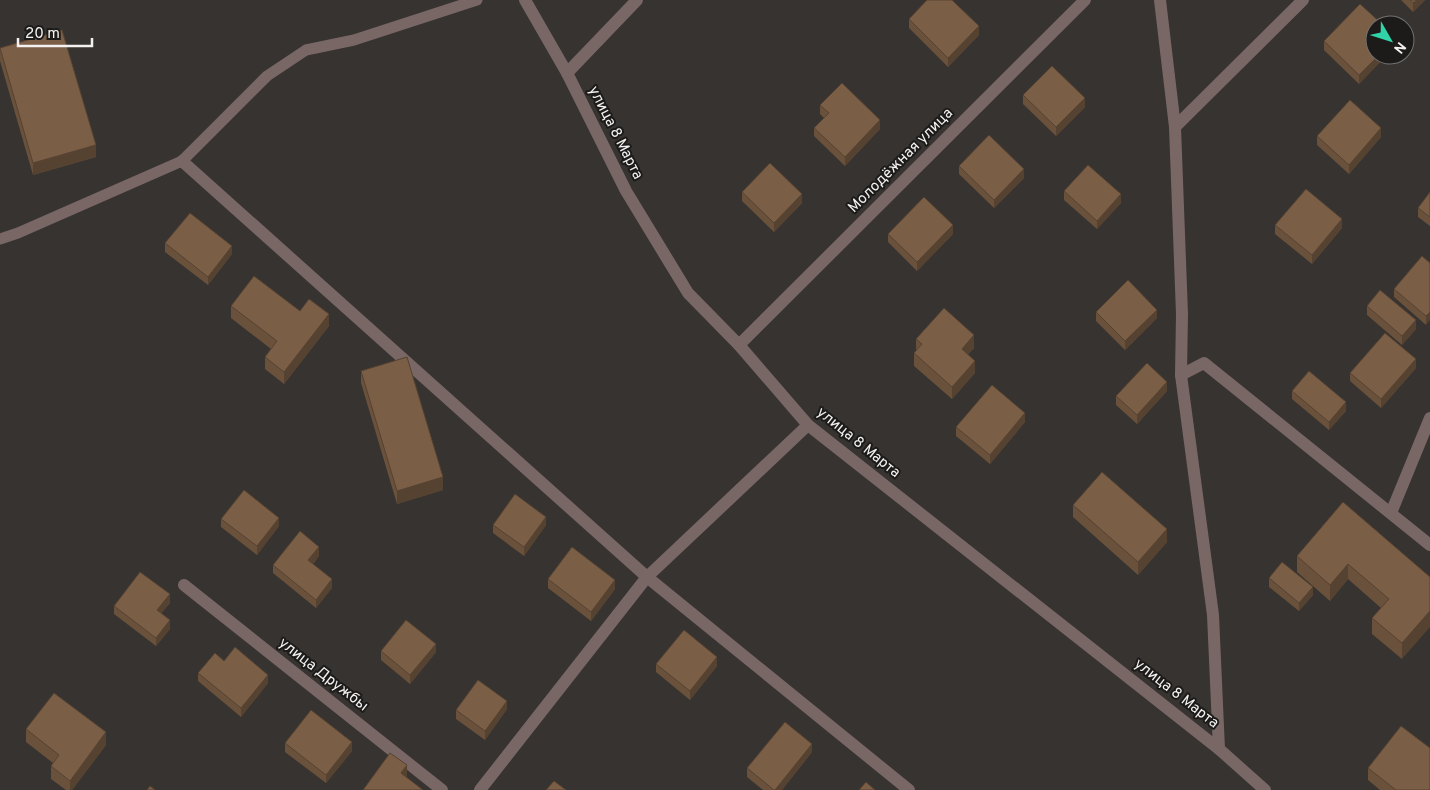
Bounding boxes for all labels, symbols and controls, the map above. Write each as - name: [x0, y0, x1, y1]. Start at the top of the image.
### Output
- scale bar: [18, 15, 91, 47]
- north arrow: [1365, 15, 1415, 65]
- text: 20 m: [25, 25, 60, 44]
- text: N: [1389, 38, 1409, 56]
- street label: улица 8 Марта: [583, 83, 647, 183]
- street label: Молодёжная улица: [844, 104, 958, 218]
- street label: улица 8 Марта: [812, 403, 904, 483]
- street label: улица Дружбы: [274, 634, 372, 716]
- street label: улица 8 Марта: [1130, 655, 1222, 733]

